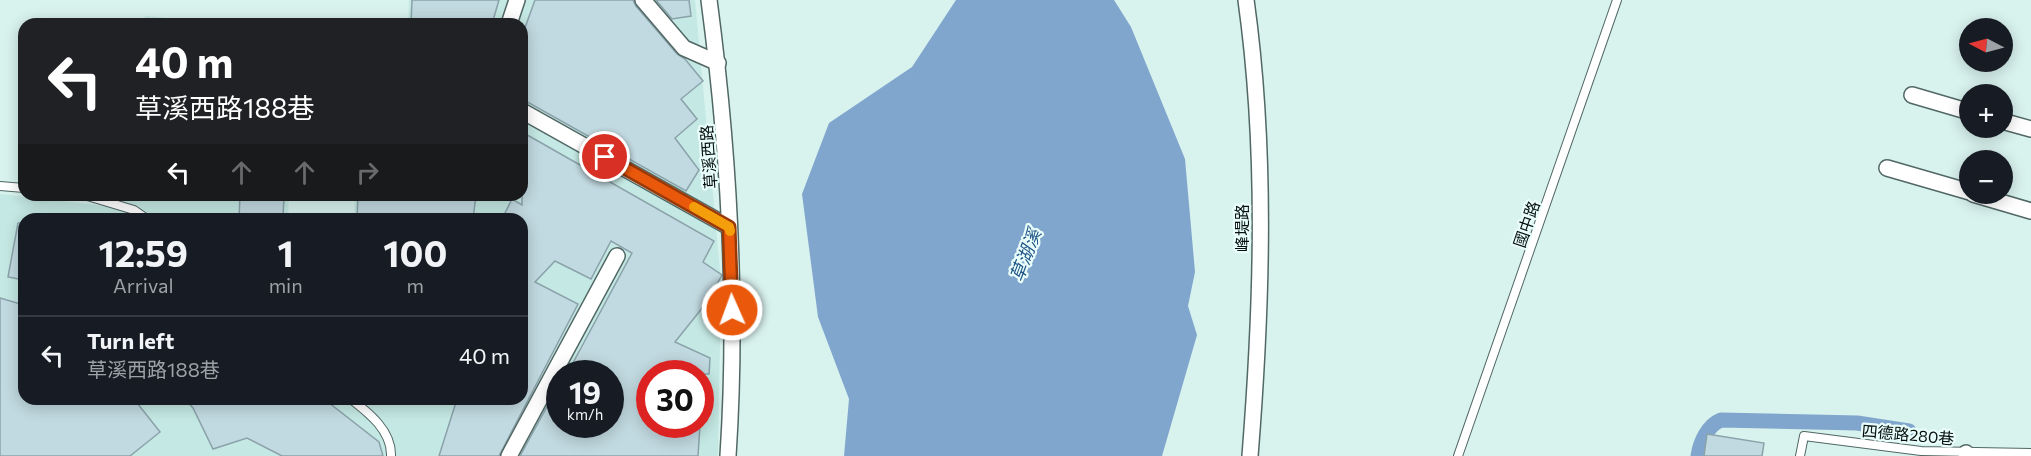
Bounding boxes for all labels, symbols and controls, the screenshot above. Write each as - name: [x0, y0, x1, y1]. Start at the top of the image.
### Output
- north arrow: [1959, 18, 2013, 72]
- map controls: [1959, 18, 2013, 204]
- text: 40 m: [135, 35, 233, 87]
- icon: left: [36, 42, 114, 120]
- button: +: [1959, 84, 2013, 138]
- text: 草溪西路188巷: [135, 91, 314, 124]
- street label: 草溪西路: [696, 124, 720, 190]
- pin: [579, 131, 630, 182]
- icon: arrive: [588, 140, 621, 173]
- button: −: [1959, 150, 2013, 204]
- icon: left: [162, 156, 195, 189]
- icon: ahead: [225, 156, 258, 189]
- icon: ahead: [288, 156, 321, 189]
- icon: right: [351, 156, 384, 189]
- street label: 國中路: [1509, 198, 1543, 250]
- street label: 峰堤路: [1232, 204, 1251, 252]
- water label: 草湖溪: [1005, 223, 1046, 284]
- text: 12:59: [99, 230, 188, 274]
- text: 1: [278, 230, 294, 274]
- text: 100: [383, 230, 447, 274]
- text: Arrival: [113, 273, 174, 297]
- text: min: [269, 273, 303, 297]
- text: m: [407, 273, 424, 297]
- position arrow: [700, 278, 764, 342]
- text: Turn left: [87, 327, 174, 354]
- icon: left: [36, 339, 69, 372]
- text: 40 m: [459, 342, 510, 369]
- text: 草溪西路188巷: [87, 357, 220, 381]
- speed limit sign: 30: [636, 360, 714, 438]
- text: 19: [569, 373, 601, 410]
- text: km/h: [567, 405, 603, 423]
- street label: 四德路280巷: [1861, 420, 1955, 448]

